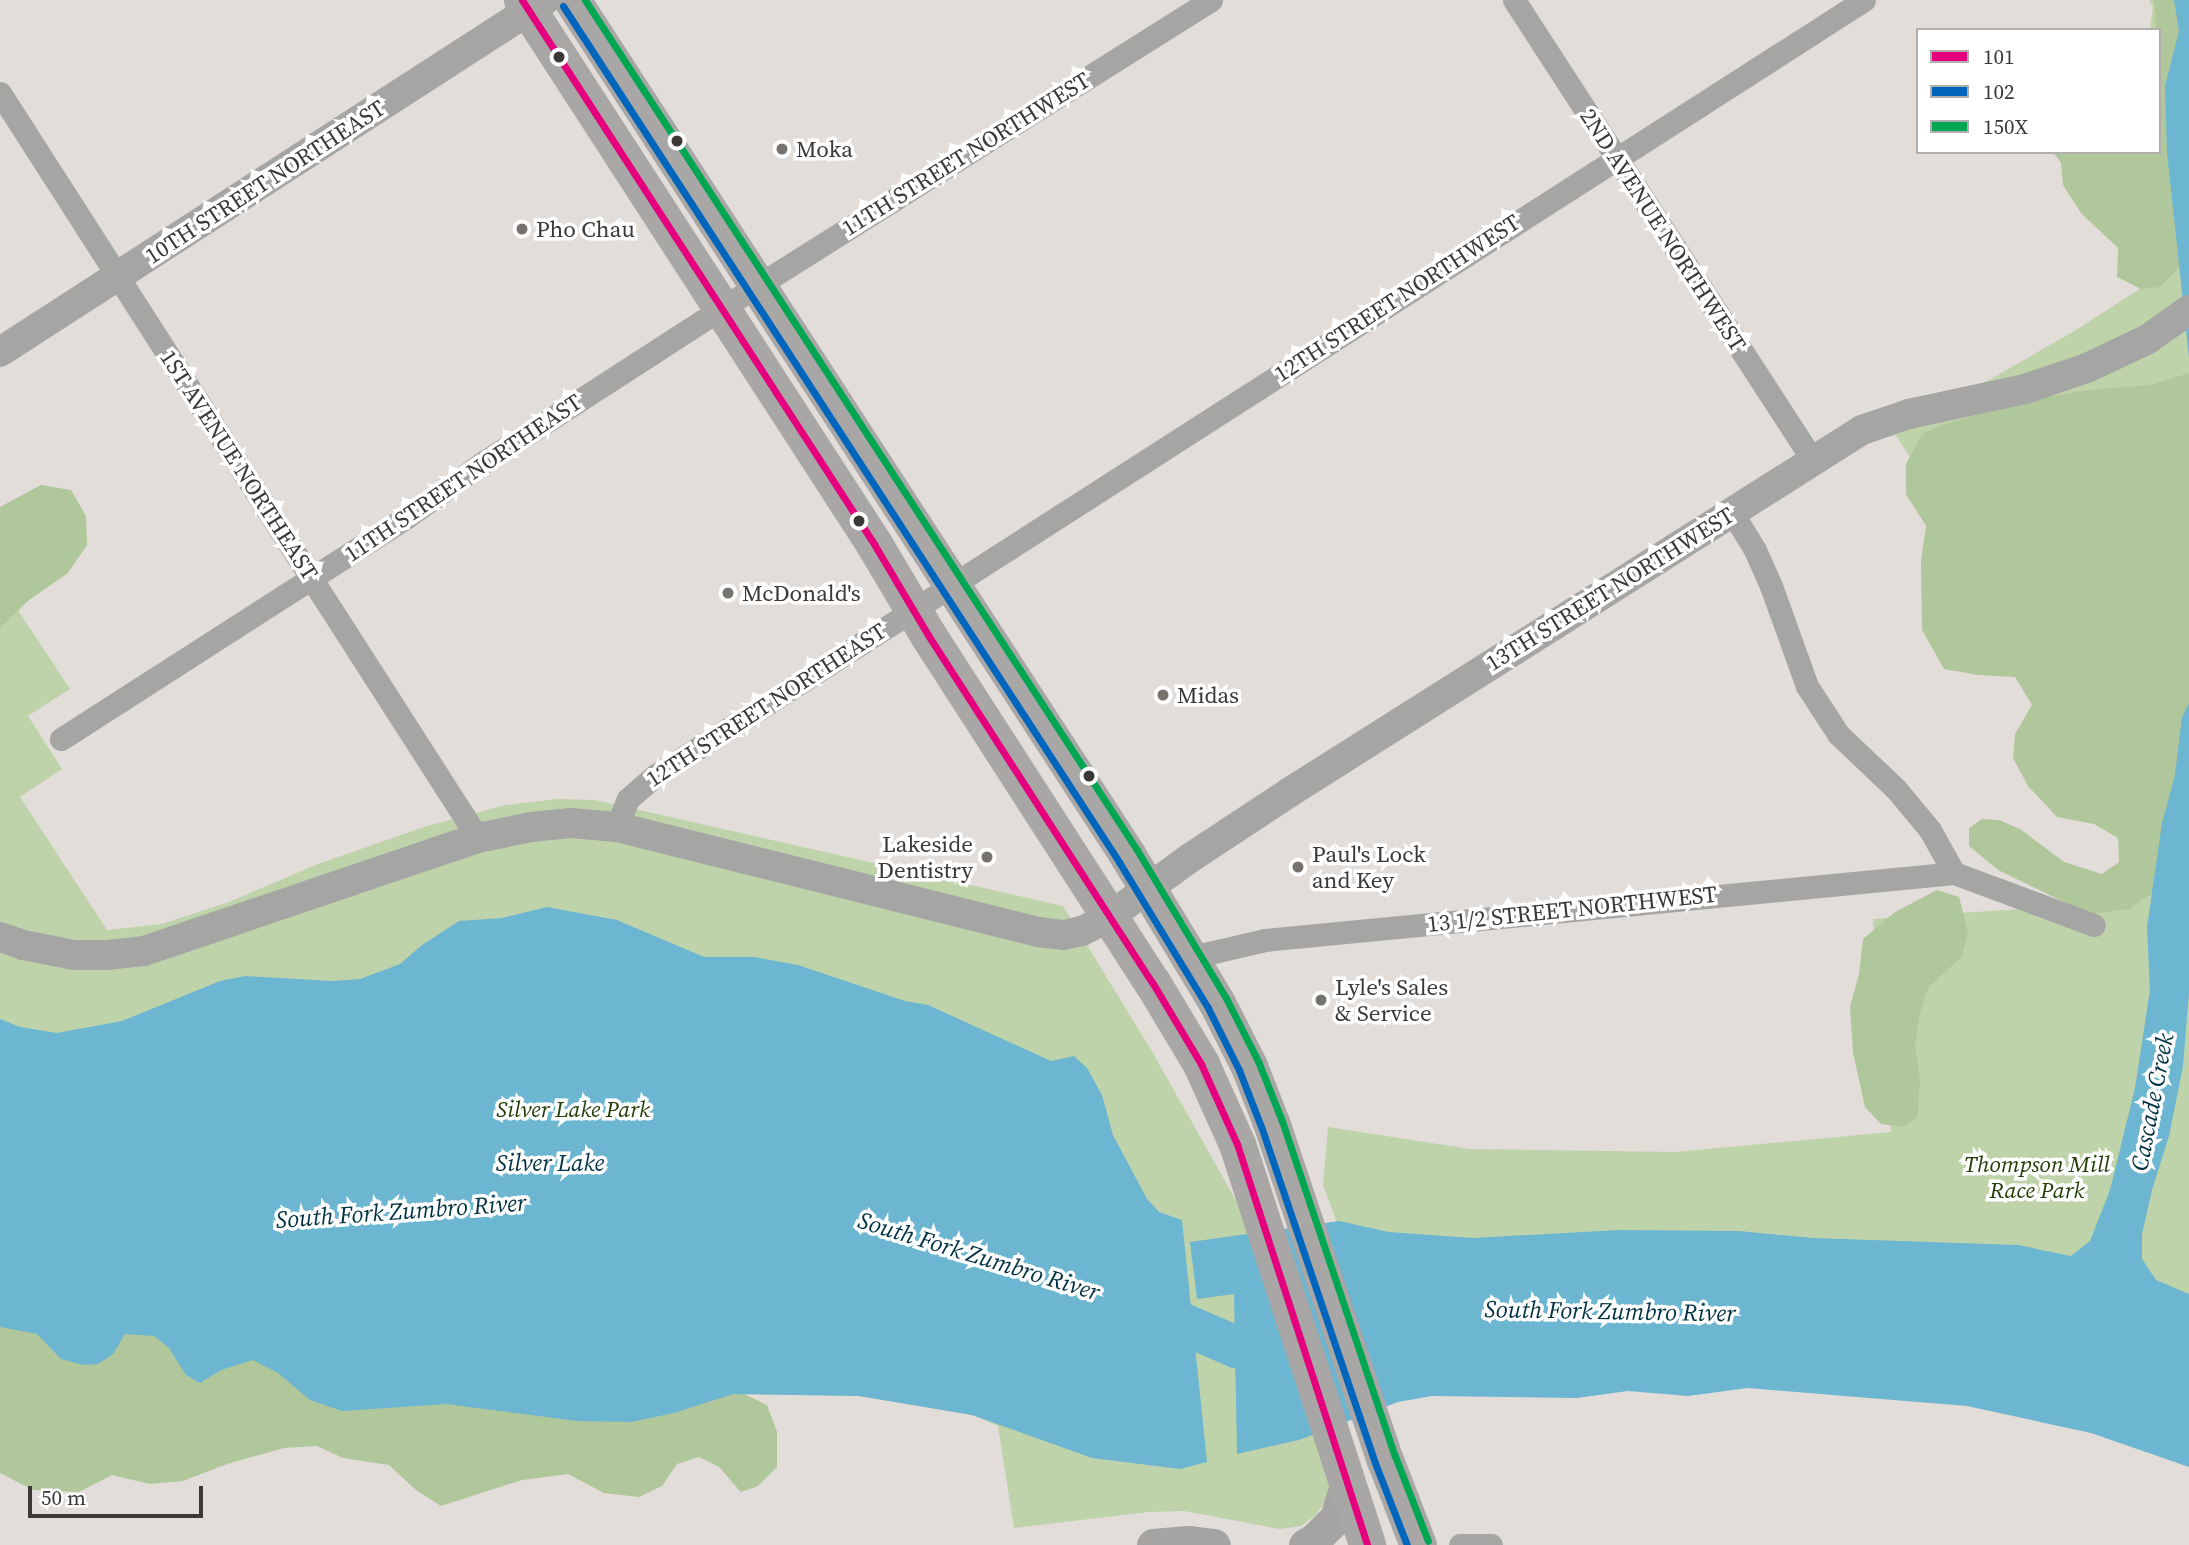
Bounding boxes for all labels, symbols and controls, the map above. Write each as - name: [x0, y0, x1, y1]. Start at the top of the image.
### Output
- legend: [1916, 28, 2161, 154]
- text: 101: [1983, 42, 2015, 71]
- unlabelled marker: [552, 50, 566, 64]
- street label: 11TH STREET NORTHWEST: [837, 66, 1095, 242]
- text: 102: [1983, 77, 2015, 106]
- street label: 10TH STREET NORTHEAST: [140, 94, 390, 270]
- street label: 2ND AVENUE NORTHWEST: [1574, 103, 1752, 357]
- text: 150X: [1983, 112, 2028, 141]
- unlabelled marker: [670, 134, 684, 148]
- place label: Moka: [796, 135, 853, 163]
- marker: Moka: [774, 141, 790, 157]
- street label: 12TH STREET NORTHWEST: [1269, 208, 1525, 388]
- place label: Pho Chau: [536, 215, 635, 243]
- marker: Pho Chau: [514, 221, 530, 237]
- street label: 1ST AVENUE NORTHEAST: [154, 345, 324, 585]
- street label: 11TH STREET NORTHEAST: [339, 388, 587, 568]
- street label: 13TH STREET NORTHWEST: [1481, 501, 1739, 677]
- unlabelled marker: [852, 514, 866, 528]
- place label: McDonald's: [742, 579, 861, 607]
- marker: McDonald's: [720, 585, 736, 601]
- street label: 12TH STREET NORTHEAST: [641, 617, 891, 793]
- place label: Midas: [1177, 681, 1239, 709]
- marker: Midas: [1155, 687, 1171, 703]
- unlabelled marker: [1082, 769, 1096, 783]
- place label: Lakeside Dentistry: [878, 830, 973, 884]
- place label: Paul's Lock and Key: [1312, 840, 1426, 894]
- marker: Lakeside Dentistry: [979, 849, 995, 865]
- marker: Paul's Lock and Key: [1290, 859, 1306, 875]
- street label: 13 1/2 STREET NORTHWEST: [1426, 880, 1718, 938]
- place label: Lyle's Sales & Service: [1335, 973, 1448, 1027]
- marker: Lyle's Sales & Service: [1313, 992, 1329, 1008]
- water label: Cascade Creek: [2125, 1031, 2179, 1173]
- park label: Silver Lake Park: [496, 1095, 650, 1123]
- water label: Silver Lake: [496, 1149, 604, 1177]
- park label: Thompson Mill Race Park: [1964, 1150, 2110, 1204]
- water label: South Fork Zumbro River: [275, 1188, 527, 1234]
- water label: South Fork Zumbro River: [855, 1205, 1103, 1307]
- water label: South Fork Zumbro River: [1484, 1294, 1736, 1328]
- scale bar: [32, 1472, 206, 1516]
- text: 50 m: [41, 1483, 86, 1512]

